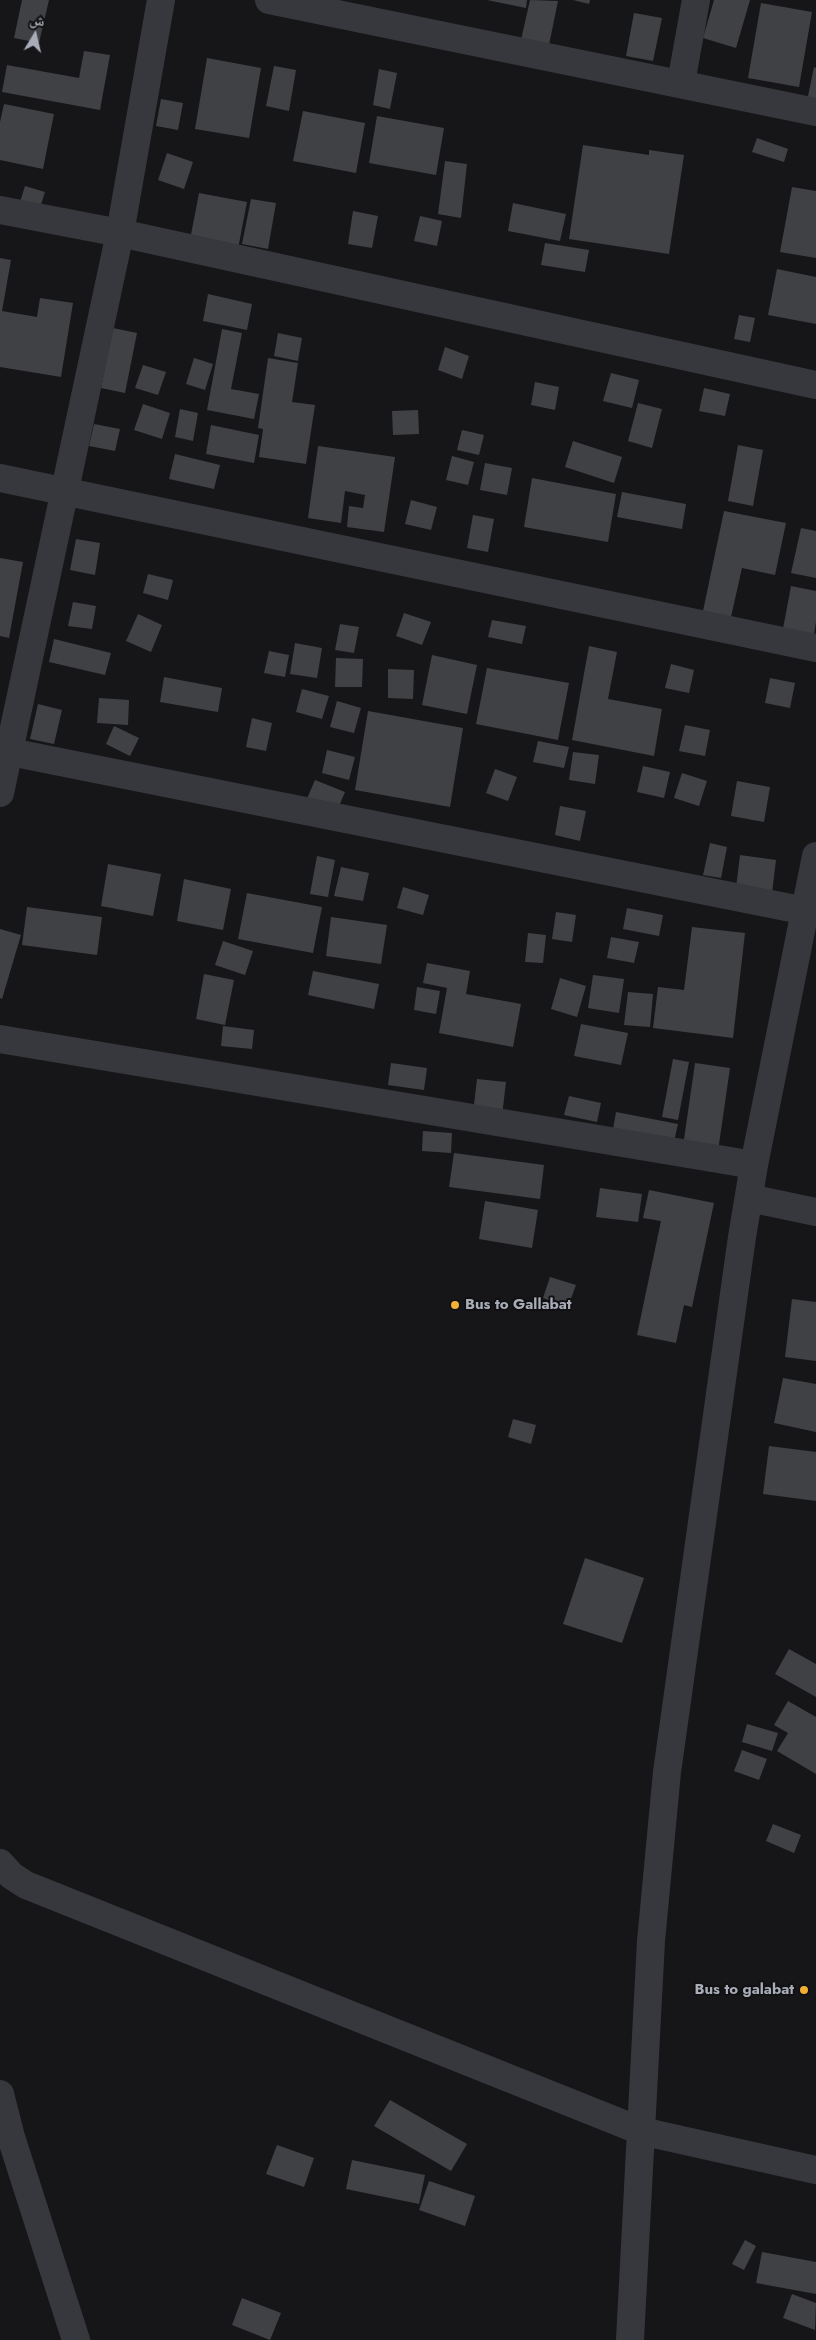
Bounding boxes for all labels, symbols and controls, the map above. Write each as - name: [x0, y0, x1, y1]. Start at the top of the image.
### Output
- text: ش: [28, 9, 46, 31]
- north arrow: [10, 10, 60, 60]
- place label: Bus to Gallabat: [465, 1296, 572, 1314]
- marker: Bus to Gallabat: [449, 1299, 461, 1311]
- place label: Bus to galabat: [694, 1981, 794, 1999]
- marker: Bus to galabat: [798, 1984, 810, 1996]

